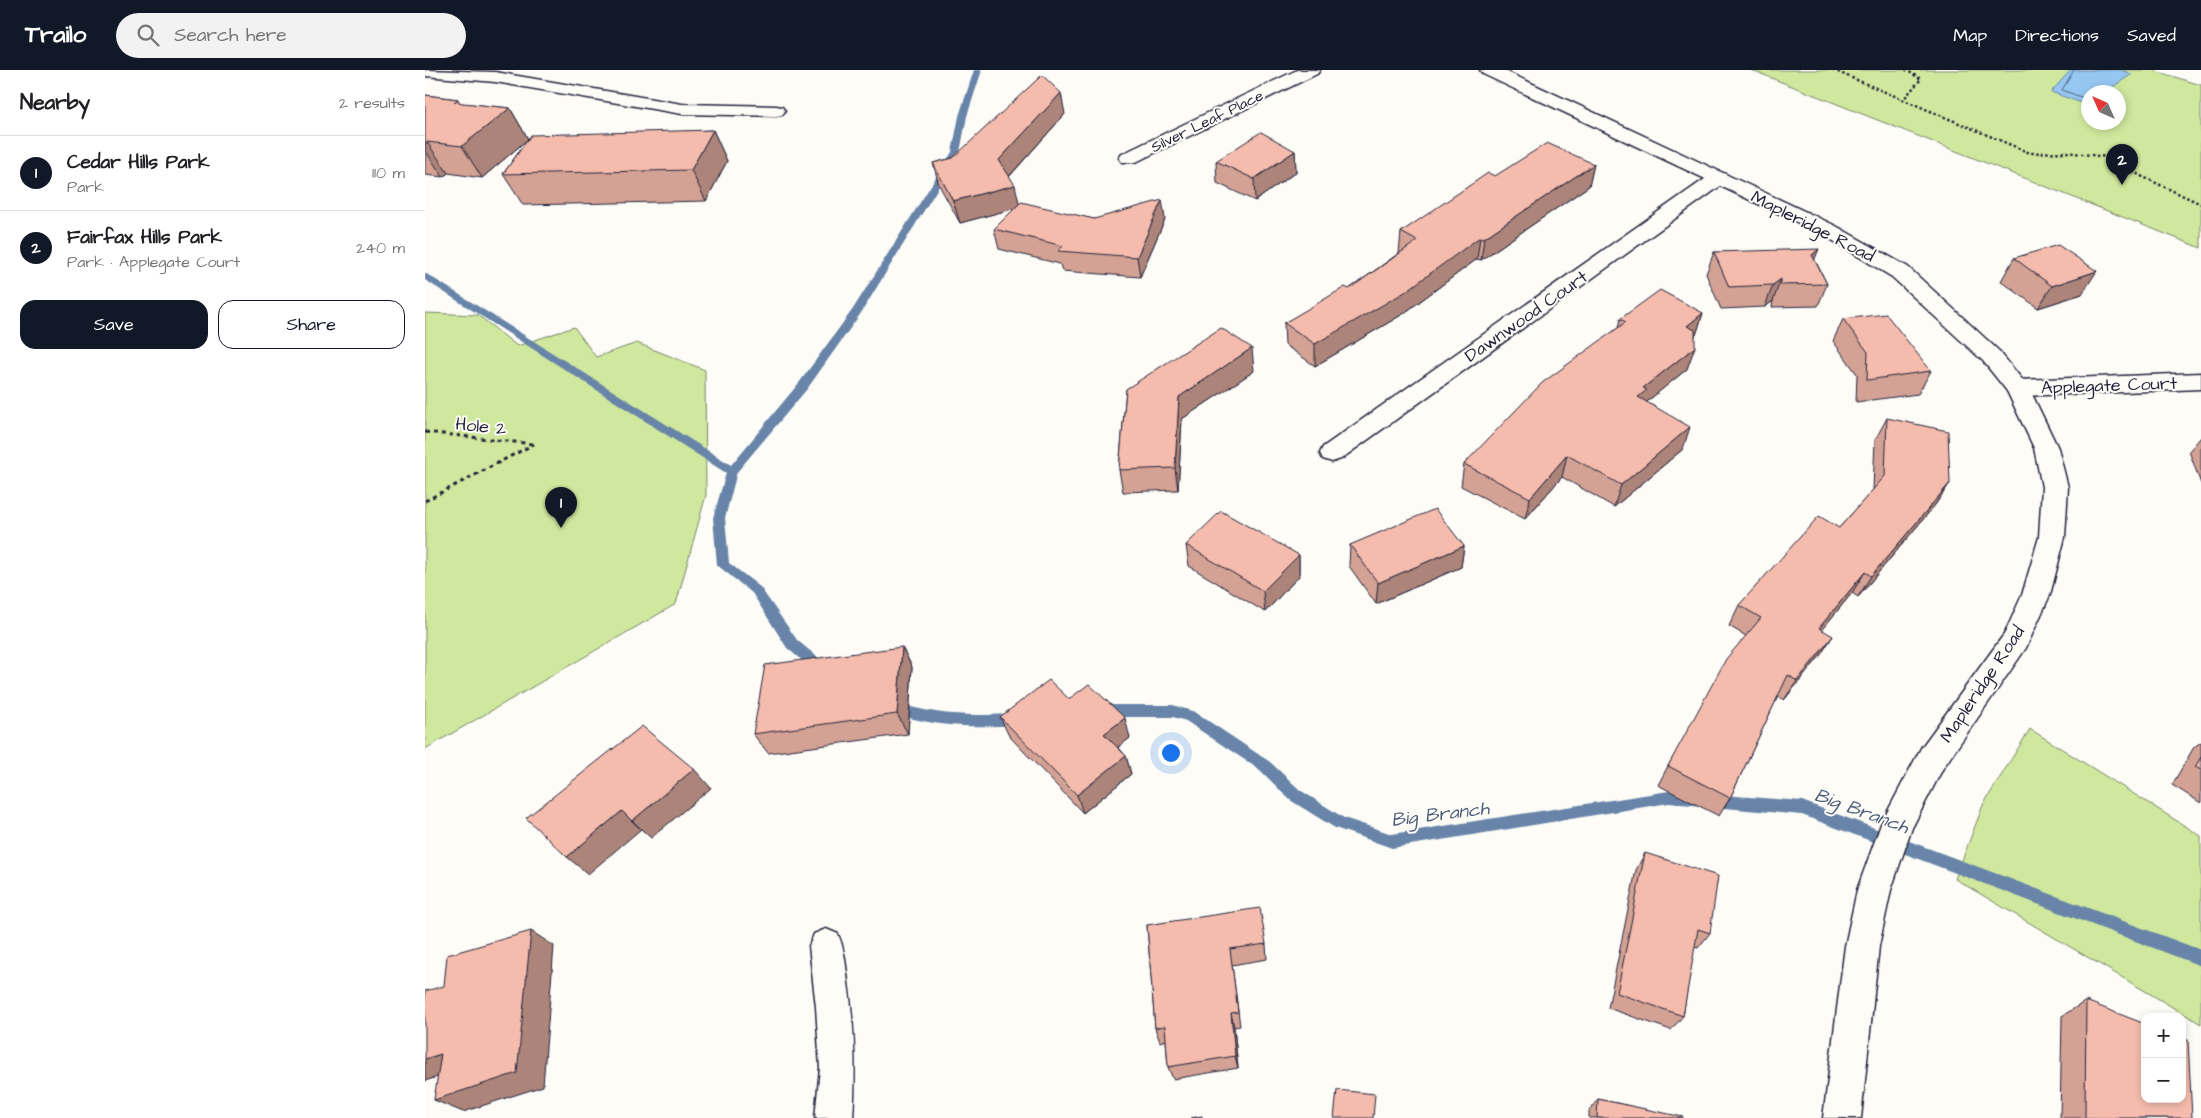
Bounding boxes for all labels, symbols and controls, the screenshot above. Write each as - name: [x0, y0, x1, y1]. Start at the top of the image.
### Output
- search box: [116, 13, 466, 58]
- text: Trailo: [25, 18, 86, 52]
- icon: search: [134, 21, 162, 49]
- text: Search here: [174, 22, 286, 49]
- text: Map: [1953, 23, 1987, 48]
- text: Directions: [2015, 23, 2099, 48]
- text: Saved: [2127, 23, 2176, 48]
- street label: Silver Leaf Place: [1147, 85, 1267, 158]
- north arrow: [2081, 85, 2126, 130]
- text: Nearby: [20, 88, 90, 117]
- text: 2 results: [339, 92, 405, 114]
- pin: 2: [2106, 144, 2138, 185]
- text: Cedar Hills Park: [67, 149, 210, 176]
- text: 1: [35, 162, 37, 184]
- text: 110 m: [372, 162, 405, 184]
- text: Park: [67, 176, 104, 198]
- street label: Mapleridge Road: [1746, 184, 1879, 269]
- text: Fairfax Hills Park: [67, 224, 222, 251]
- text: 2: [31, 237, 41, 259]
- text: 240 m: [356, 237, 405, 259]
- text: Park · Applegate Court: [67, 251, 240, 273]
- street label: Dawnwood Court: [1460, 264, 1593, 368]
- button: Save: [20, 300, 208, 349]
- button: Share: [218, 300, 405, 349]
- street label: Applegate Court: [2041, 371, 2178, 401]
- street label: Hole 2: [454, 411, 508, 442]
- pin: 1: [545, 487, 577, 528]
- street label: Mapleridge Road: [1934, 621, 2032, 748]
- your location: [1158, 740, 1184, 766]
- water label: Big Branch: [1811, 782, 1914, 841]
- water label: Big Branch: [1390, 795, 1492, 834]
- map controls: [2141, 1013, 2186, 1103]
- button: +: [2141, 1013, 2186, 1058]
- button: −: [2141, 1058, 2186, 1103]

